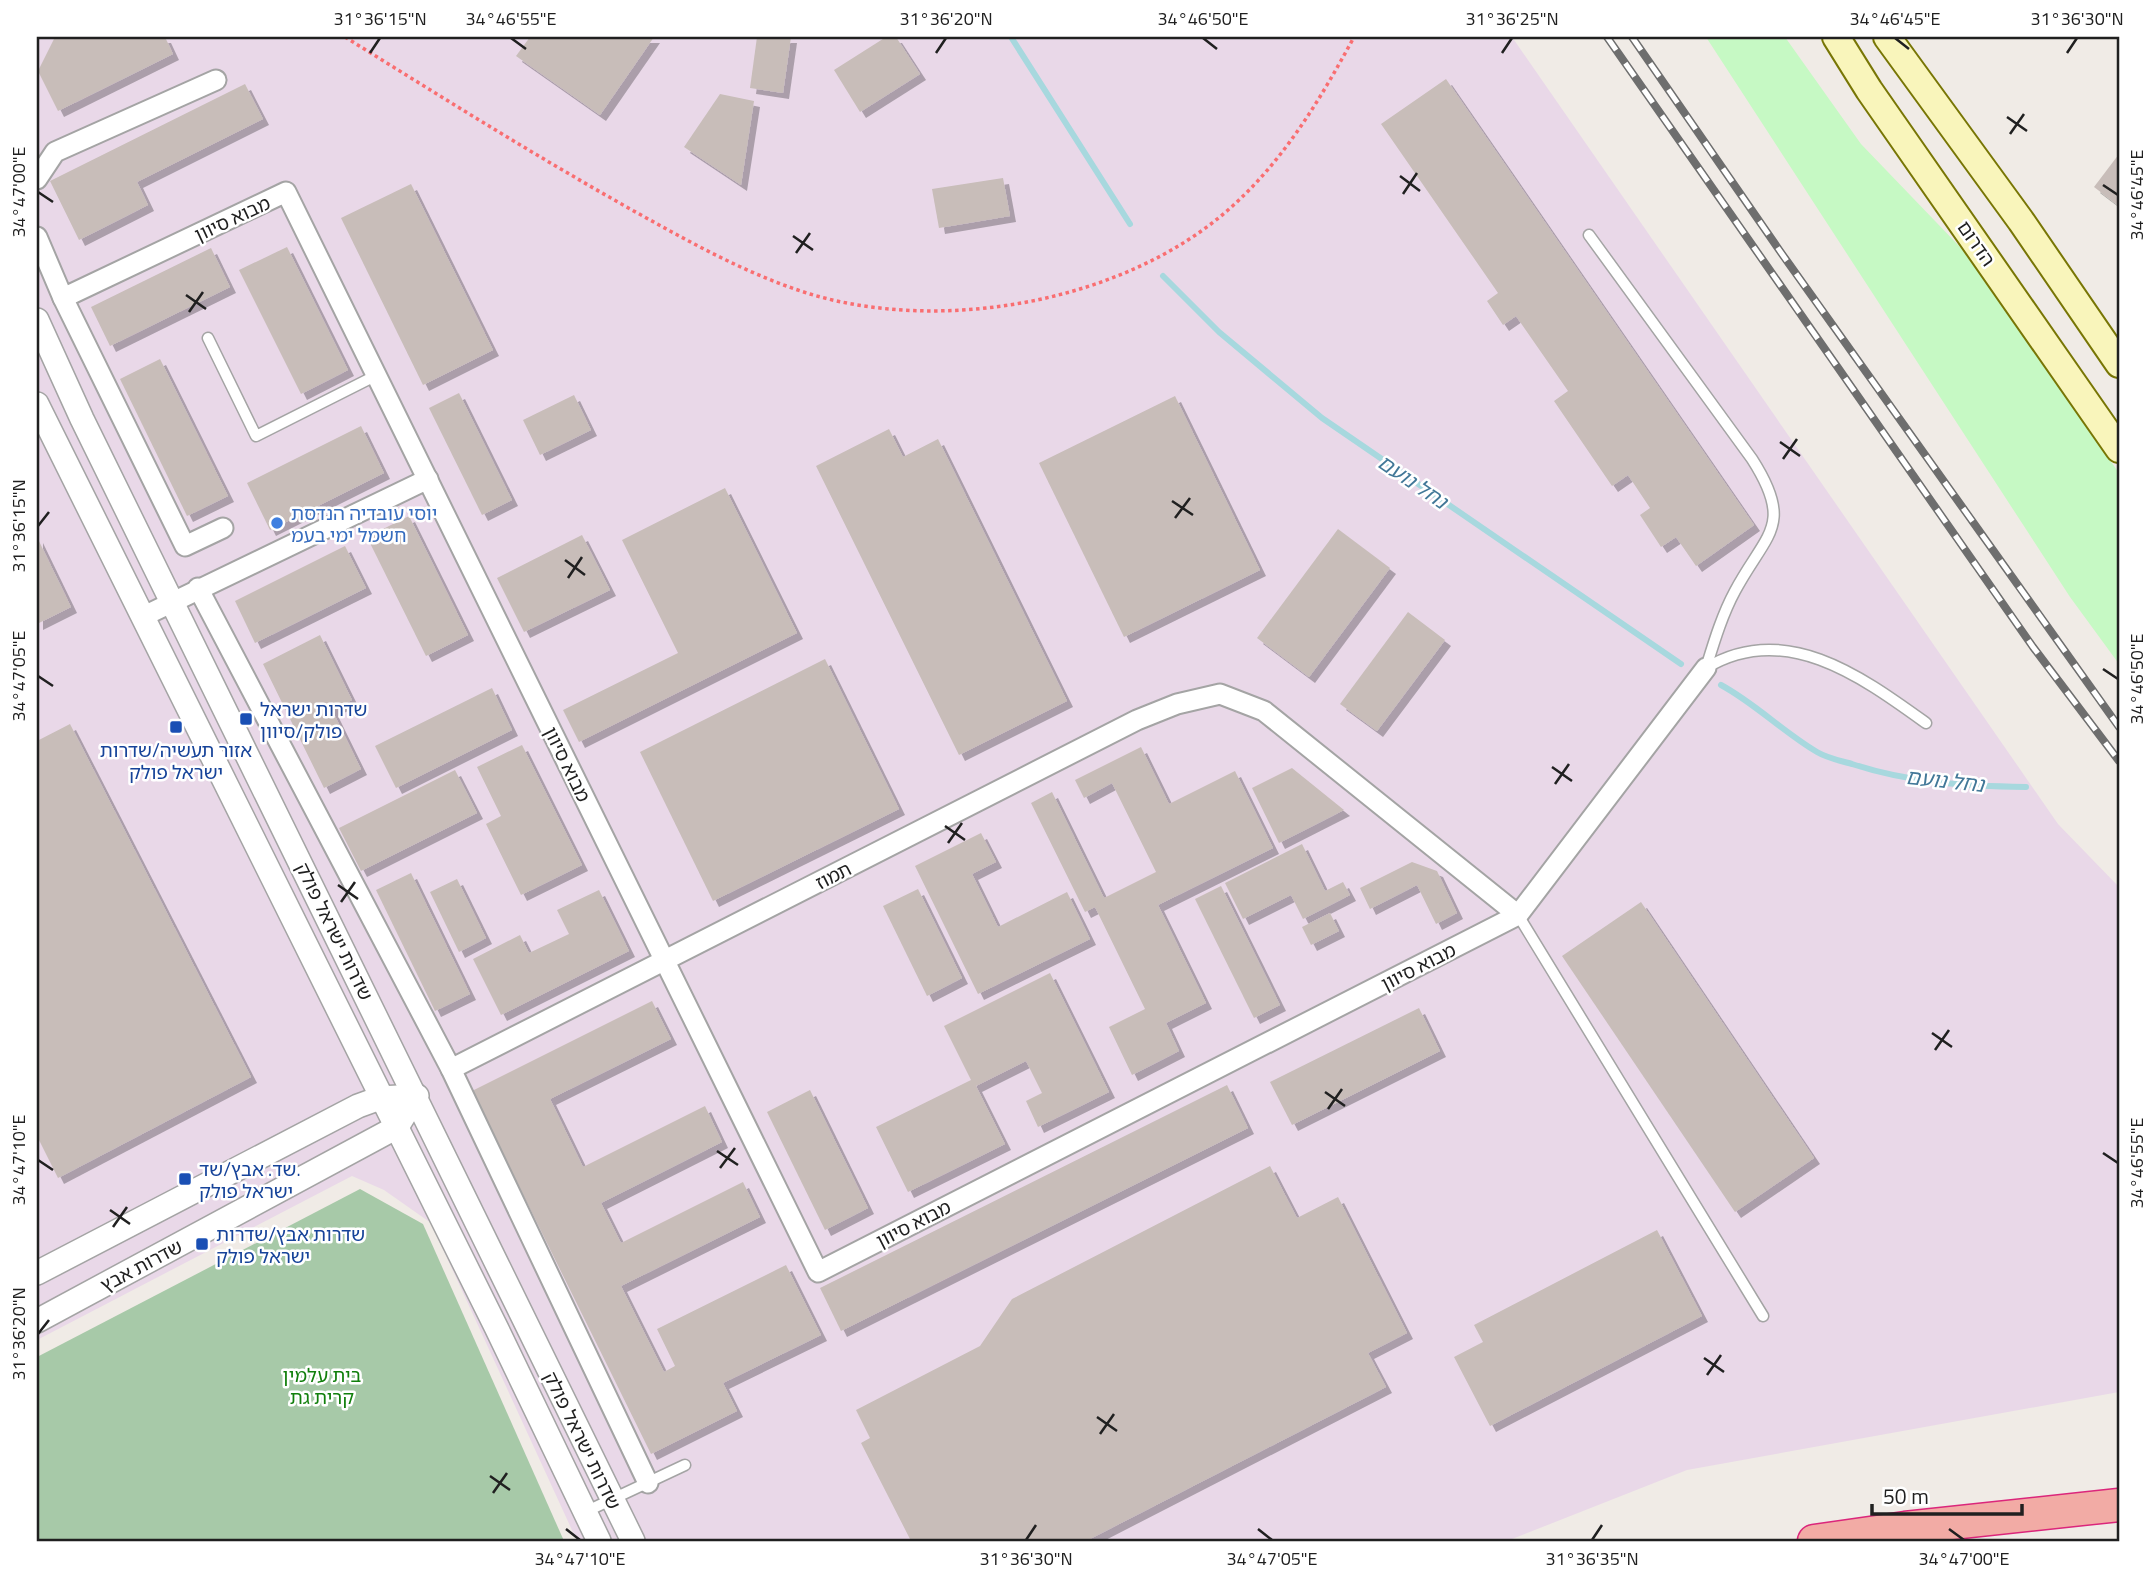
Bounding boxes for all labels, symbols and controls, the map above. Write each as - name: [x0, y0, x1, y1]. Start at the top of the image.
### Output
- text: 31°36'15"N: [333, 5, 427, 32]
- text: 34°46'55"E: [466, 5, 557, 32]
- text: 31°36'20"N: [899, 5, 993, 32]
- text: 34°46'50"E: [1158, 5, 1249, 32]
- text: 31°36'25"N: [1465, 5, 1559, 32]
- text: 34°46'45"E: [1850, 5, 1941, 32]
- text: 31°36'30"N: [2030, 5, 2124, 32]
- text: 34°47'00"E: [5, 146, 32, 237]
- text: 34°46'45"E: [2123, 149, 2150, 240]
- street label: מבוא סיוון: [189, 188, 275, 248]
- street label: הדרום: [1951, 214, 2003, 272]
- water label: נחל נועם: [1371, 446, 1456, 517]
- text: 31°36'15"N: [5, 479, 32, 573]
- place label: יוסי עובדיה הנדסת חשמל ימי בעמ: [291, 498, 437, 549]
- marker: יוסי עובדיה הנדסת חשמל ימי בעמ: [269, 515, 285, 531]
- text: 34°47'05"E: [5, 630, 32, 721]
- text: 34°46'50"E: [2123, 633, 2150, 724]
- place label: שדרות ישראל פולק/סיוון: [260, 694, 367, 745]
- marker: שדרות ישראל פולק/סיוון: [238, 711, 254, 727]
- marker: אזור תעשיה/שדרות ישראל פולק: [168, 719, 184, 735]
- street label: מבוא סיוון: [537, 721, 599, 807]
- place label: אזור תעשיה/שדרות ישראל פולק: [100, 735, 252, 786]
- water label: נחל נועם: [1904, 760, 1988, 800]
- street label: תמוז: [810, 854, 856, 896]
- street label: שדרות ישראל פולק: [289, 857, 381, 1005]
- street label: מבוא סיוון: [1375, 935, 1461, 997]
- text: 34°47'10"E: [5, 1114, 32, 1205]
- text: 34°46'55"E: [2123, 1117, 2150, 1208]
- place label: שד. אבץ/שד. ישראל פולק: [199, 1154, 301, 1205]
- marker: שד. אבץ/שד. ישראל פולק: [177, 1171, 193, 1187]
- street label: מבוא סיוון: [870, 1192, 956, 1254]
- place label: שדרות אבץ/שדרות ישראל פולק: [216, 1219, 365, 1270]
- street label: שדרות אבץ: [95, 1231, 187, 1299]
- marker: שדרות אבץ/שדרות ישראל פולק: [194, 1236, 210, 1252]
- text: 31°36'20"N: [5, 1287, 32, 1381]
- park label: בית עלמין קרית גת: [283, 1360, 362, 1411]
- street label: שדרות ישראל פולק: [537, 1366, 629, 1514]
- scale bar: [1872, 1473, 2023, 1517]
- text: 50 m: [1883, 1480, 1929, 1512]
- text: 34°47'10"E: [535, 1545, 626, 1572]
- text: 31°36'30"N: [979, 1545, 1073, 1572]
- text: 34°47'05"E: [1227, 1545, 1318, 1572]
- text: 31°36'35"N: [1545, 1545, 1639, 1572]
- text: 34°47'00"E: [1919, 1545, 2010, 1572]

